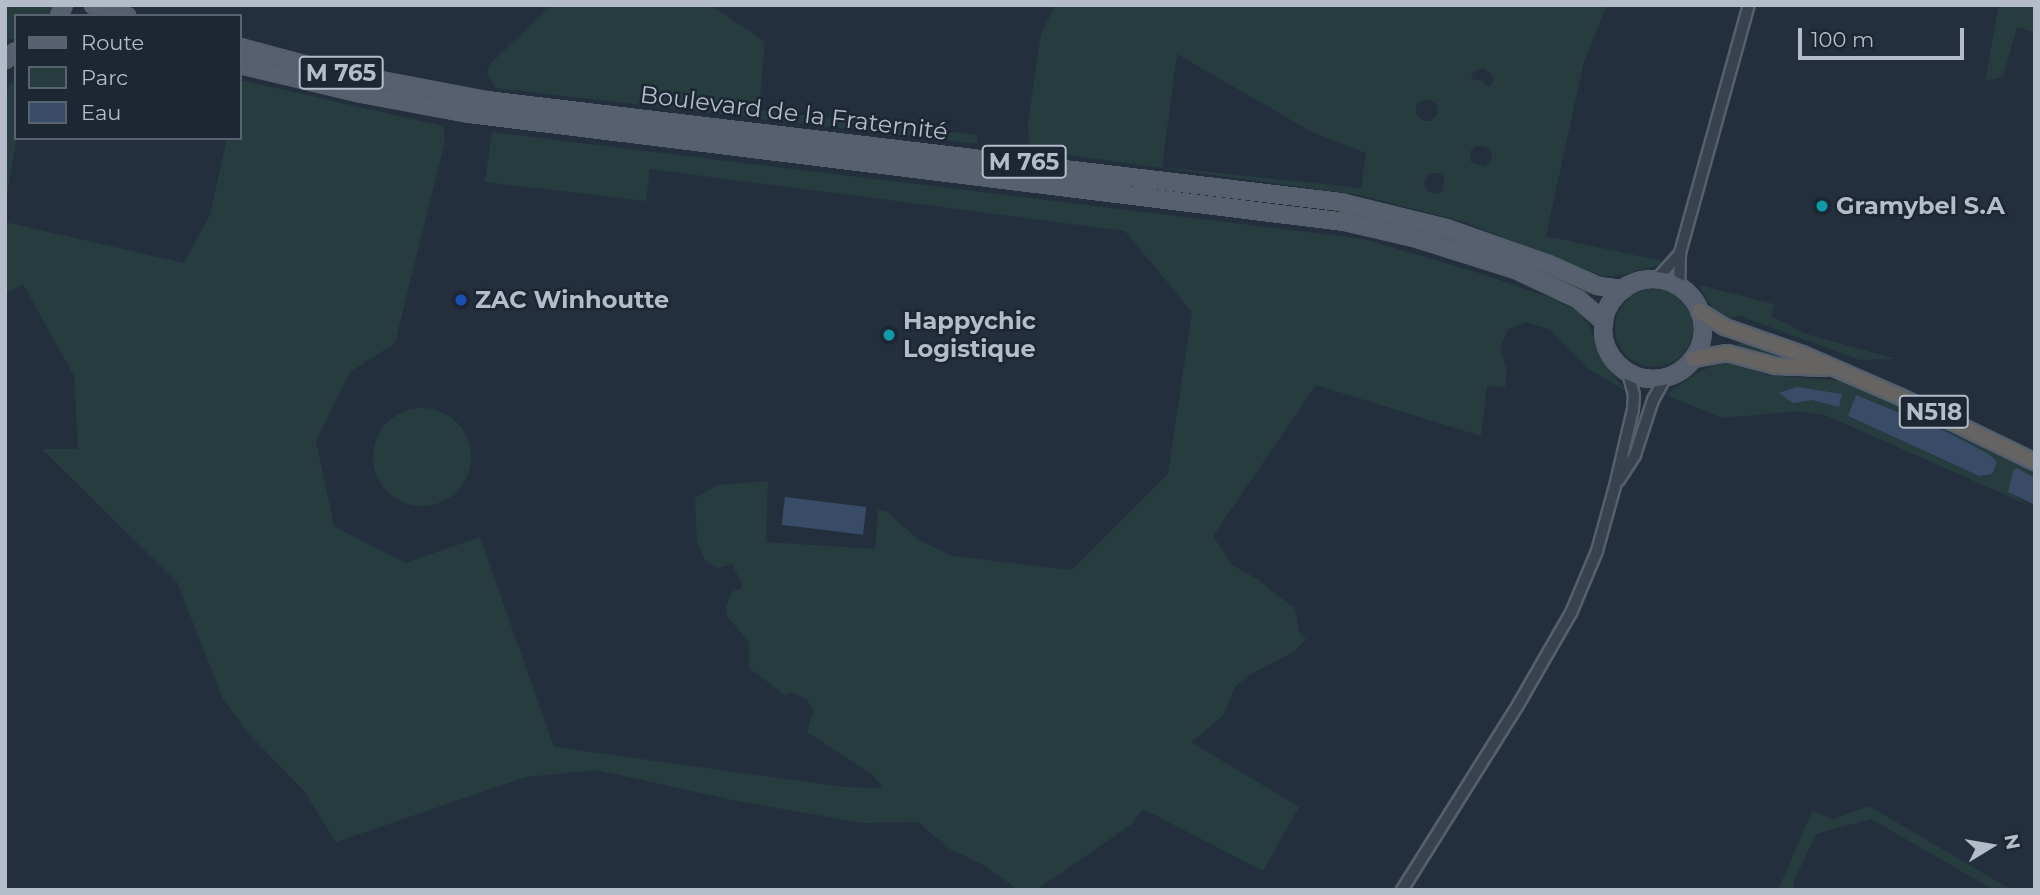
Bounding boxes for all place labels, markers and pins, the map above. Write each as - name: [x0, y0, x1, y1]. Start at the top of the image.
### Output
- place label: Gramybel S.A: [1836, 192, 2005, 220]
- marker: Gramybel S.A: [1814, 198, 1830, 214]
- place label: ZAC Winhoutte: [475, 286, 669, 314]
- marker: ZAC Winhoutte: [453, 292, 469, 308]
- place label: Happychic Logistique: [903, 307, 1036, 363]
- marker: Happychic Logistique: [881, 327, 897, 343]

